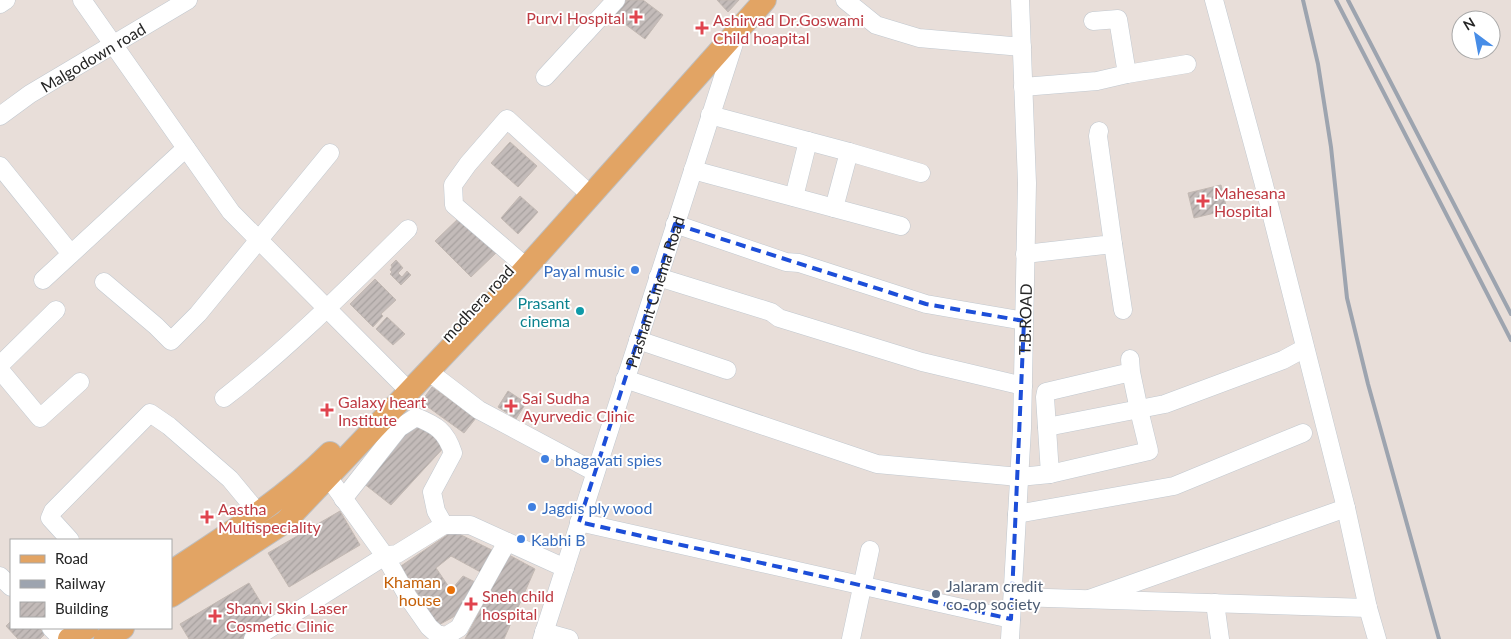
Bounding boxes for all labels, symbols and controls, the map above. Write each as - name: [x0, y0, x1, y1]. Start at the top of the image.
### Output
- place label: Purvi Hospital: [526, 8, 625, 27]
- marker: Purvi Hospital: [629, 10, 643, 24]
- place label: Ashirvad Dr.Goswami Child hoapital: [713, 10, 864, 47]
- north arrow: [1451, 10, 1501, 60]
- text: N: [1460, 13, 1478, 34]
- street label: Malgodown road: [37, 18, 148, 95]
- marker: Ashirvad Dr.Goswami Child hoapital: [695, 21, 709, 35]
- place label: Mahesana Hospital: [1214, 183, 1286, 220]
- marker: Mahesana Hospital: [1196, 194, 1210, 208]
- street label: Prashant Cinema Road: [621, 213, 687, 370]
- street label: modhera road: [437, 261, 517, 345]
- place label: Payal music: [543, 261, 625, 280]
- marker: Payal music: [629, 264, 641, 276]
- street label: T.B.ROAD: [1014, 283, 1034, 355]
- place label: Prasant cinema: [517, 293, 570, 330]
- marker: Prasant cinema: [574, 305, 586, 317]
- place label: Sai Sudha Ayurvedic Clinic: [522, 388, 635, 425]
- place label: Galaxy heart Institute: [338, 392, 426, 429]
- marker: Sai Sudha Ayurvedic Clinic: [504, 399, 518, 413]
- marker: Galaxy heart Institute: [320, 403, 334, 417]
- place label: bhagavati spies: [555, 450, 662, 469]
- marker: bhagavati spies: [539, 453, 551, 465]
- place label: Jagdis ply wood: [542, 498, 652, 517]
- place label: Aastha Multispeciality: [218, 499, 321, 536]
- marker: Jagdis ply wood: [526, 501, 538, 513]
- marker: Aastha Multispeciality: [200, 510, 214, 524]
- place label: Kabhi B: [531, 530, 586, 549]
- marker: Kabhi B: [515, 533, 527, 545]
- legend: [10, 539, 172, 629]
- text: Road: [55, 549, 88, 567]
- place label: Khaman house: [383, 572, 441, 609]
- text: Railway: [55, 574, 106, 592]
- place label: Jalaram credit co-op society: [946, 576, 1043, 613]
- marker: Khaman house: [445, 584, 457, 596]
- place label: Sneh child hospital: [482, 586, 554, 623]
- marker: Jalaram credit co-op society: [930, 588, 942, 600]
- marker: Sneh child hospital: [464, 597, 478, 611]
- place label: Shanvi Skin Laser Cosmetic Clinic: [226, 598, 347, 635]
- text: Building: [55, 599, 108, 617]
- marker: Shanvi Skin Laser Cosmetic Clinic: [208, 609, 222, 623]

